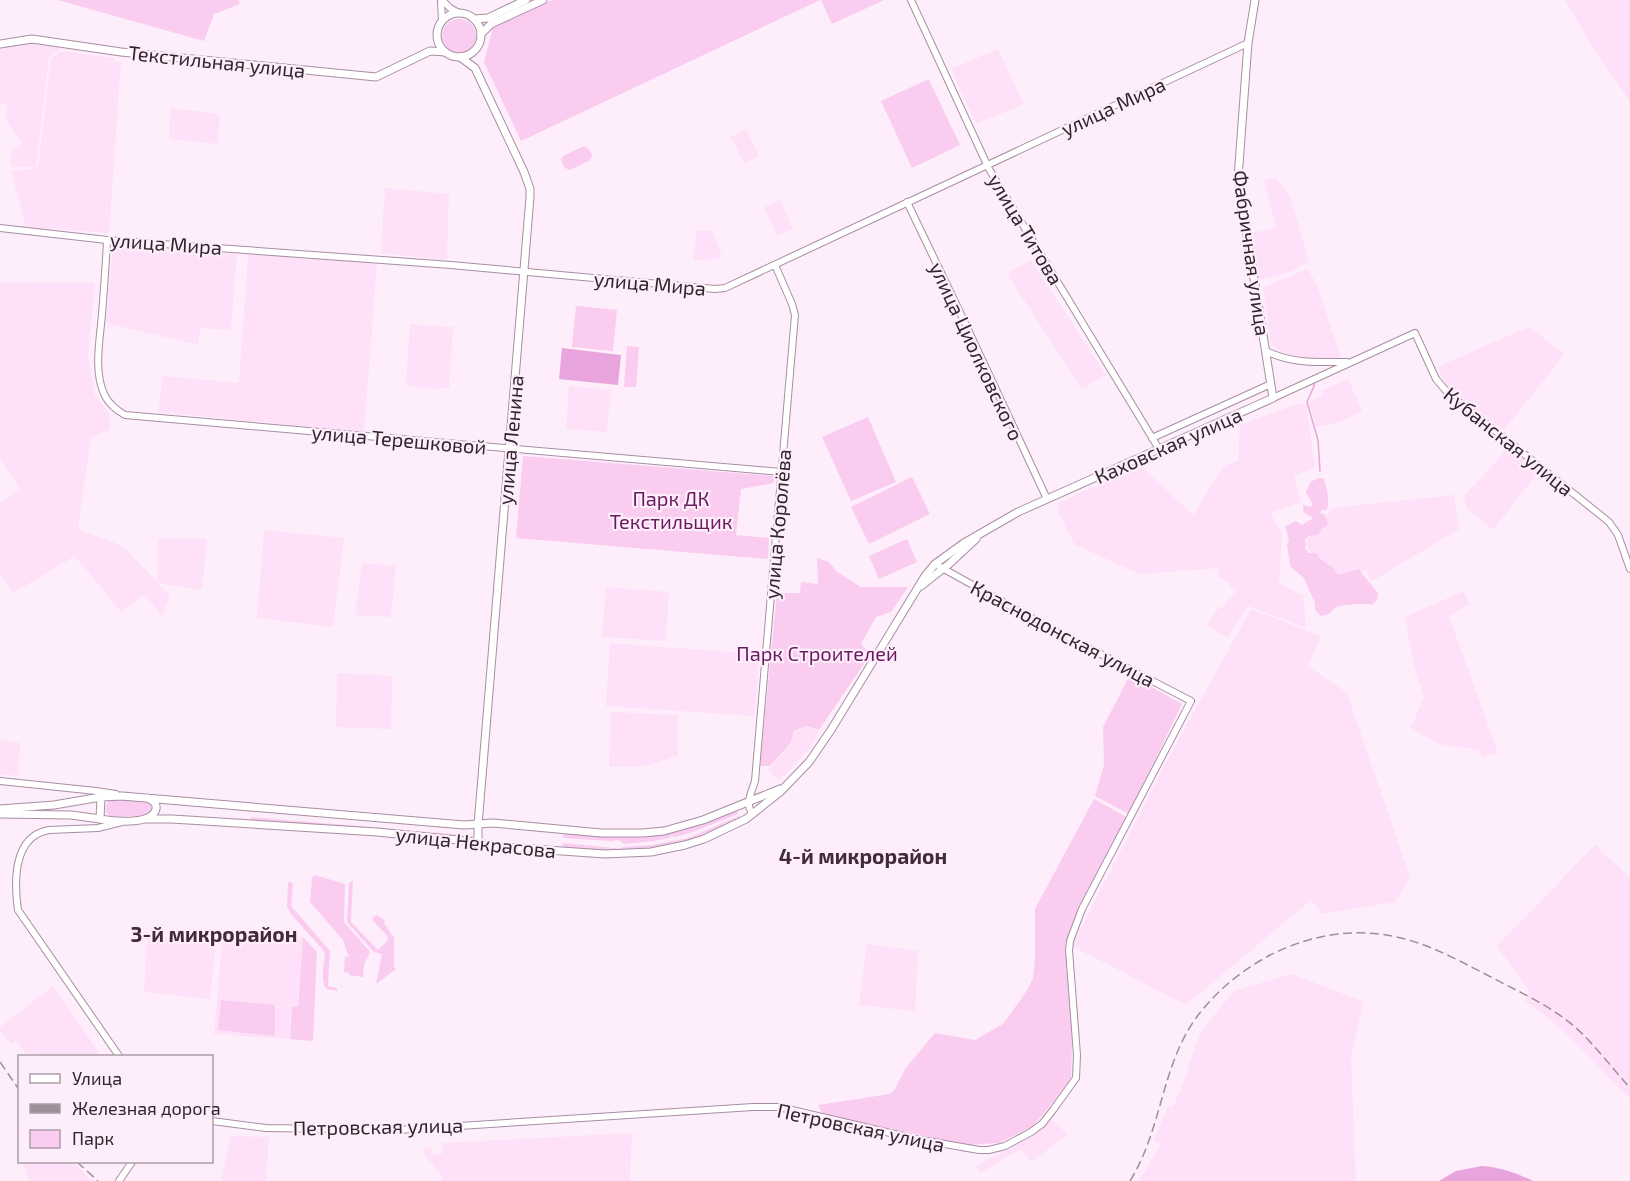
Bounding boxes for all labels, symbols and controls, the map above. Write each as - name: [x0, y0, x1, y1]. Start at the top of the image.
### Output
- street label: Текстильная улица: [127, 40, 307, 83]
- street label: улица Мира: [1057, 71, 1169, 142]
- street label: улица Титова: [983, 169, 1069, 289]
- street label: Фабричная улица: [1228, 169, 1275, 337]
- street label: улица Мира: [109, 227, 223, 260]
- street label: улица Циолковского: [924, 258, 1029, 444]
- street label: улица Мира: [593, 266, 707, 301]
- street label: улица Ленина: [492, 374, 529, 506]
- street label: Кубанская улица: [1439, 382, 1578, 501]
- street label: Каховская улица: [1091, 402, 1246, 489]
- street label: улица Терешковой: [311, 419, 487, 460]
- street label: улица Королёва: [758, 448, 797, 600]
- park label: Парк ДК Текстильщик: [610, 486, 733, 533]
- street label: Краснодонская улица: [966, 574, 1159, 693]
- park label: Парк Строителей: [736, 641, 898, 665]
- street label: улица Некрасова: [395, 822, 557, 863]
- district label: 4-й микрорайон: [779, 843, 947, 868]
- district label: 3-й микрорайон: [131, 921, 297, 946]
- legend: [18, 1055, 213, 1163]
- text: Улица: [72, 1067, 122, 1089]
- text: Железная дорога: [72, 1097, 221, 1119]
- street label: Петровская улица: [775, 1098, 947, 1157]
- street label: Петровская улица: [293, 1113, 463, 1140]
- text: Парк: [72, 1127, 114, 1149]

